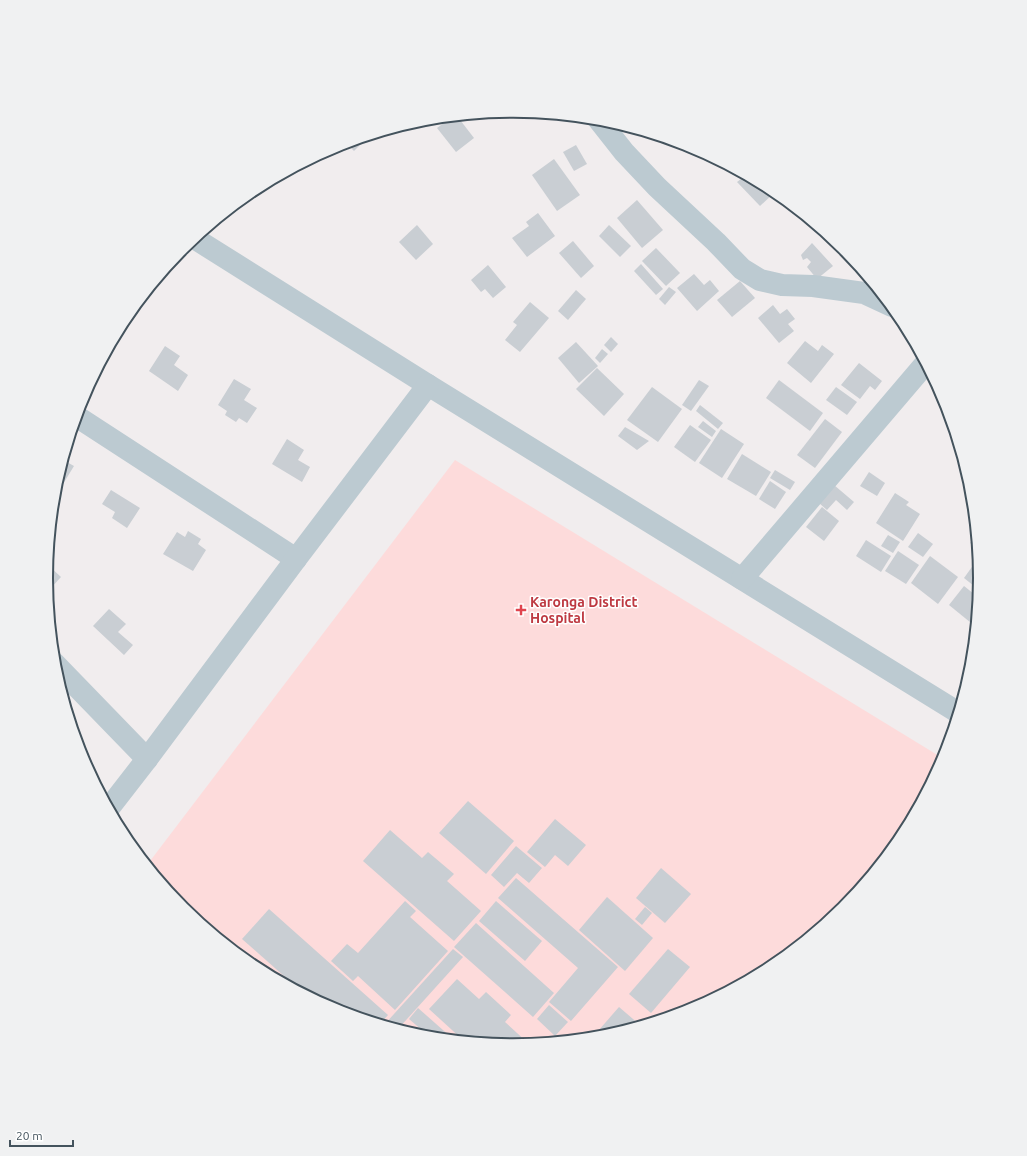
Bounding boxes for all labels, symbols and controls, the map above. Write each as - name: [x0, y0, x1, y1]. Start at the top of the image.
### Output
- place label: Karonga District Hospital: [530, 594, 638, 626]
- marker: Karonga District Hospital: [515, 604, 527, 616]
- scale bar: [10, 1122, 73, 1148]
- text: 20 m: [16, 1129, 43, 1142]

